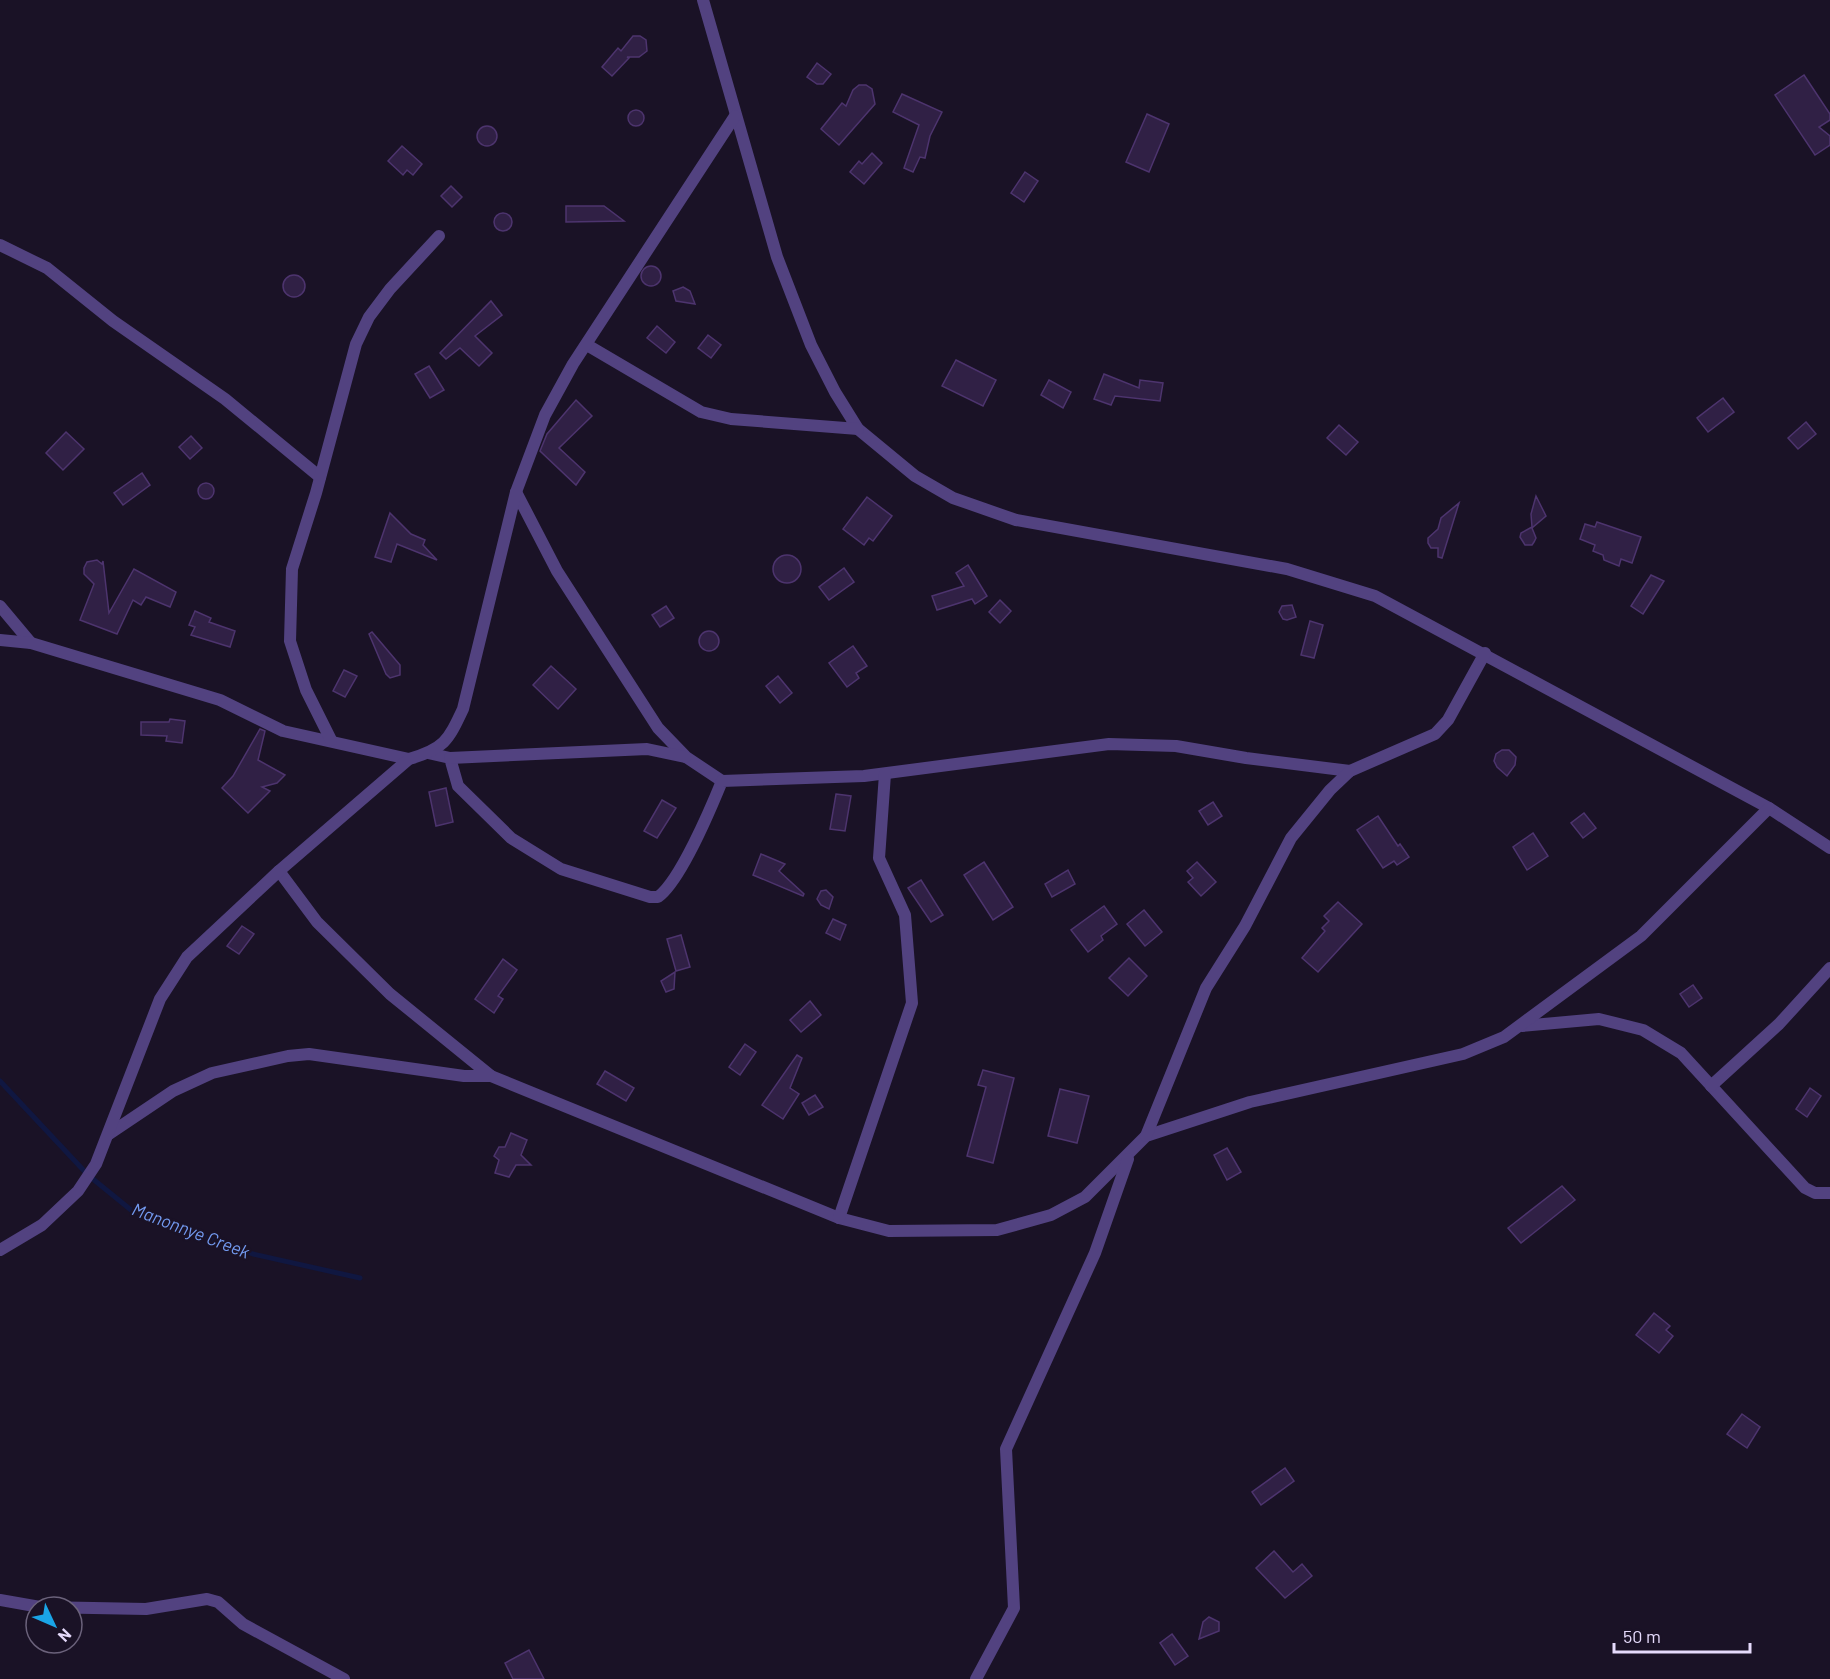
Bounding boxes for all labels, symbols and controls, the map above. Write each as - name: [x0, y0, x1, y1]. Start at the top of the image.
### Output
- water label: Manonnye Creek: [129, 1197, 253, 1263]
- north arrow: [24, 1595, 84, 1655]
- scale bar: [1614, 1616, 1750, 1654]
- text: N: [55, 1625, 76, 1646]
- text: 50 m: [1623, 1625, 1661, 1647]

